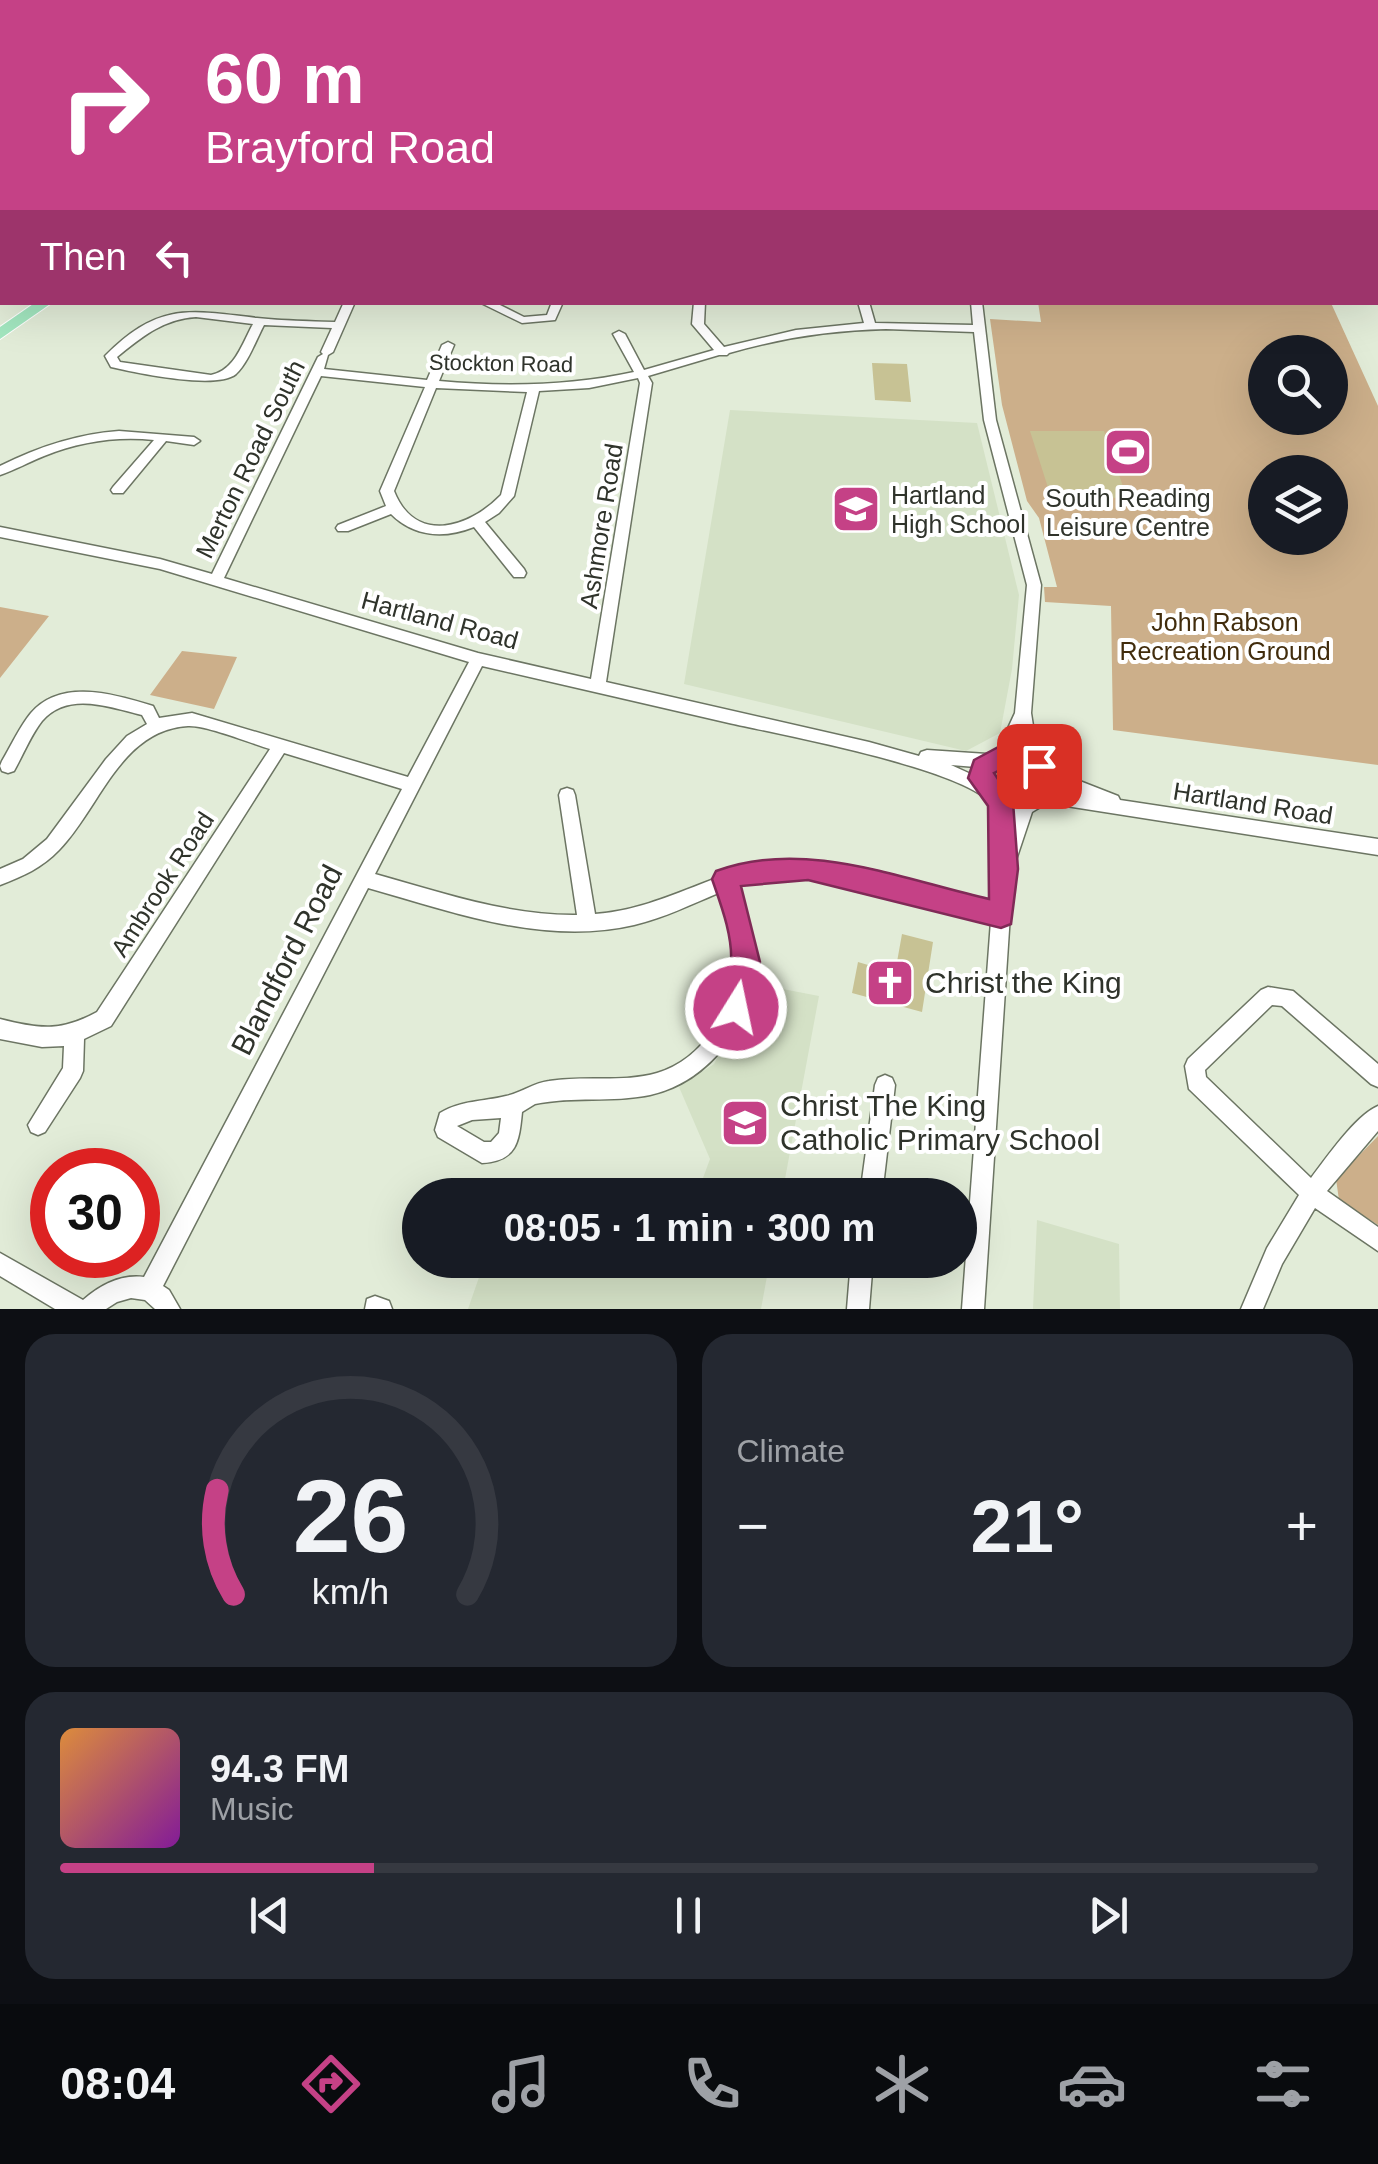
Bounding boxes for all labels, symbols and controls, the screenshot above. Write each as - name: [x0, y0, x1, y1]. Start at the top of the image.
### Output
- icon: right: [40, 40, 170, 170]
- text: 60 m: [205, 40, 365, 118]
- text: Brayford Road: [205, 122, 495, 173]
- icon: left: [147, 230, 202, 285]
- text: Then: [40, 236, 127, 278]
- map controls: [1248, 335, 1348, 555]
- button: search: [1248, 335, 1348, 435]
- street label: Stockton Road: [429, 350, 573, 377]
- street label: Merton Road South: [190, 355, 310, 563]
- sports icon: South Reading Leisure Centre: [1102, 426, 1154, 478]
- street label: Ashmore Road: [574, 441, 628, 611]
- button: layers: [1248, 455, 1348, 555]
- place label: Hartland High School: [891, 481, 1026, 538]
- school or university icon: Hartland High School: [830, 483, 882, 535]
- place label: South Reading Leisure Centre: [1045, 484, 1211, 541]
- street label: Hartland Road: [359, 586, 521, 654]
- park label: John Rabson Recreation Ground: [1119, 608, 1331, 665]
- pin: [997, 724, 1082, 809]
- icon: arrive: [1012, 739, 1067, 794]
- street label: Hartland Road: [1171, 777, 1335, 829]
- street label: Ambrook Road: [105, 806, 219, 962]
- street label: Blandford Road: [225, 859, 349, 1060]
- position arrow: [684, 956, 788, 1060]
- church icon: Christ the King: [864, 957, 916, 1009]
- place label: Christ the King: [925, 966, 1122, 999]
- place label: Christ The King Catholic Primary School: [780, 1089, 1100, 1156]
- school or university icon: Christ The King Catholic Primary School: [719, 1097, 771, 1149]
- speed limit sign: 30: [30, 1148, 160, 1278]
- text: 08:05 · 1 min · 300 m: [504, 1207, 875, 1249]
- text: Climate: [737, 1433, 845, 1469]
- text: 26: [293, 1458, 409, 1574]
- text: 21°: [971, 1484, 1084, 1568]
- text: −: [737, 1495, 769, 1557]
- text: +: [1286, 1495, 1318, 1557]
- text: km/h: [312, 1572, 389, 1612]
- text: 94.3 FM: [210, 1748, 349, 1790]
- text: Music: [210, 1791, 294, 1827]
- icon: previous: [242, 1888, 297, 1943]
- icon: pause: [661, 1888, 716, 1943]
- icon: next: [1081, 1888, 1136, 1943]
- icon: directions: [296, 2049, 366, 2119]
- icon: music: [486, 2049, 556, 2119]
- icon: phone: [677, 2049, 747, 2119]
- icon: climate: [867, 2049, 937, 2119]
- icon: car: [1057, 2049, 1127, 2119]
- icon: filters: [1248, 2049, 1318, 2119]
- text: 08:04: [60, 2058, 175, 2109]

